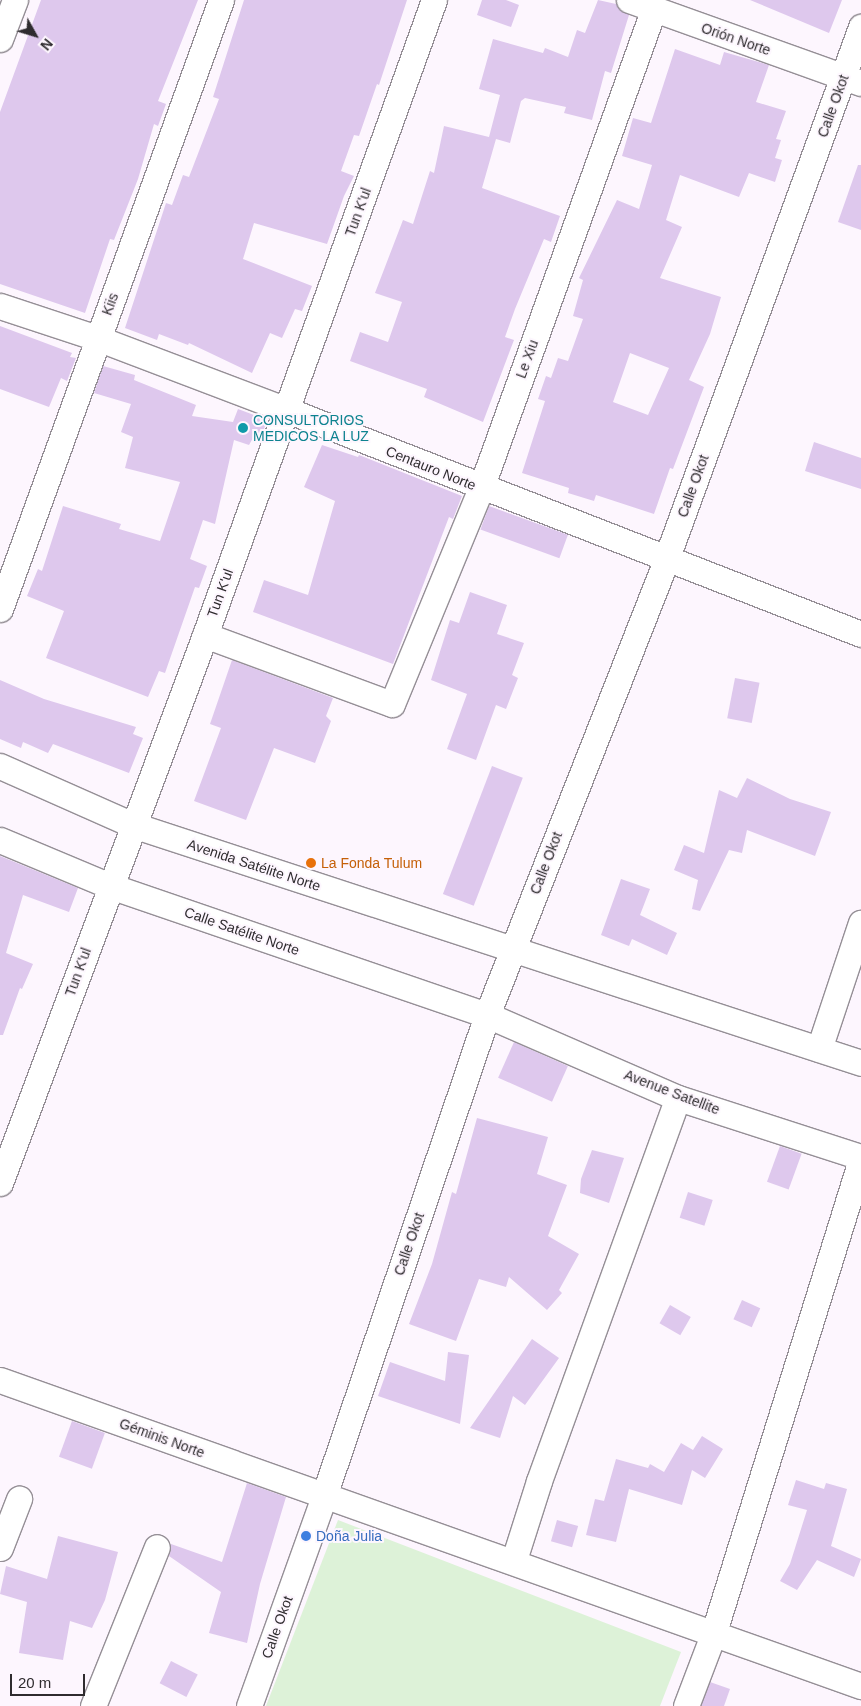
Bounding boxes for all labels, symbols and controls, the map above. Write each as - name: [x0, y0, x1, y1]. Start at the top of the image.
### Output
- north arrow: [10, 10, 60, 60]
- street label: Orión Norte: [699, 19, 773, 59]
- text: N: [37, 35, 56, 53]
- street label: Calle Okot: [814, 72, 852, 140]
- street label: Tun K'ul: [341, 185, 375, 239]
- street label: Kiis: [98, 291, 122, 317]
- street label: Le Xiu: [512, 337, 542, 381]
- place label: CONSULTORIOS MEDICOS LA LUZ: [253, 412, 370, 444]
- marker: CONSULTORIOS MEDICOS LA LUZ: [237, 422, 249, 434]
- street label: Centauro Norte: [383, 442, 479, 494]
- street label: Calle Okot: [674, 452, 712, 520]
- street label: Tun K'ul: [203, 566, 237, 620]
- street label: Calle Okot: [526, 829, 566, 897]
- street label: Avenida Satélite Norte: [185, 836, 323, 894]
- place label: La Fonda Tulum: [321, 855, 422, 871]
- marker: La Fonda Tulum: [305, 857, 317, 869]
- street label: Calle Satélite Norte: [182, 903, 302, 959]
- street label: Tun K'ul: [61, 945, 95, 999]
- street label: Avenue Satellite: [622, 1066, 722, 1118]
- street label: Calle Okot: [390, 1210, 428, 1278]
- street label: Géminis Norte: [117, 1415, 207, 1461]
- place label: Doña Julia: [316, 1528, 382, 1544]
- marker: Doña Julia: [300, 1530, 312, 1542]
- street label: Calle Okot: [258, 1593, 296, 1661]
- scale bar: [12, 1664, 88, 1696]
- text: 20 m: [18, 1674, 51, 1691]

